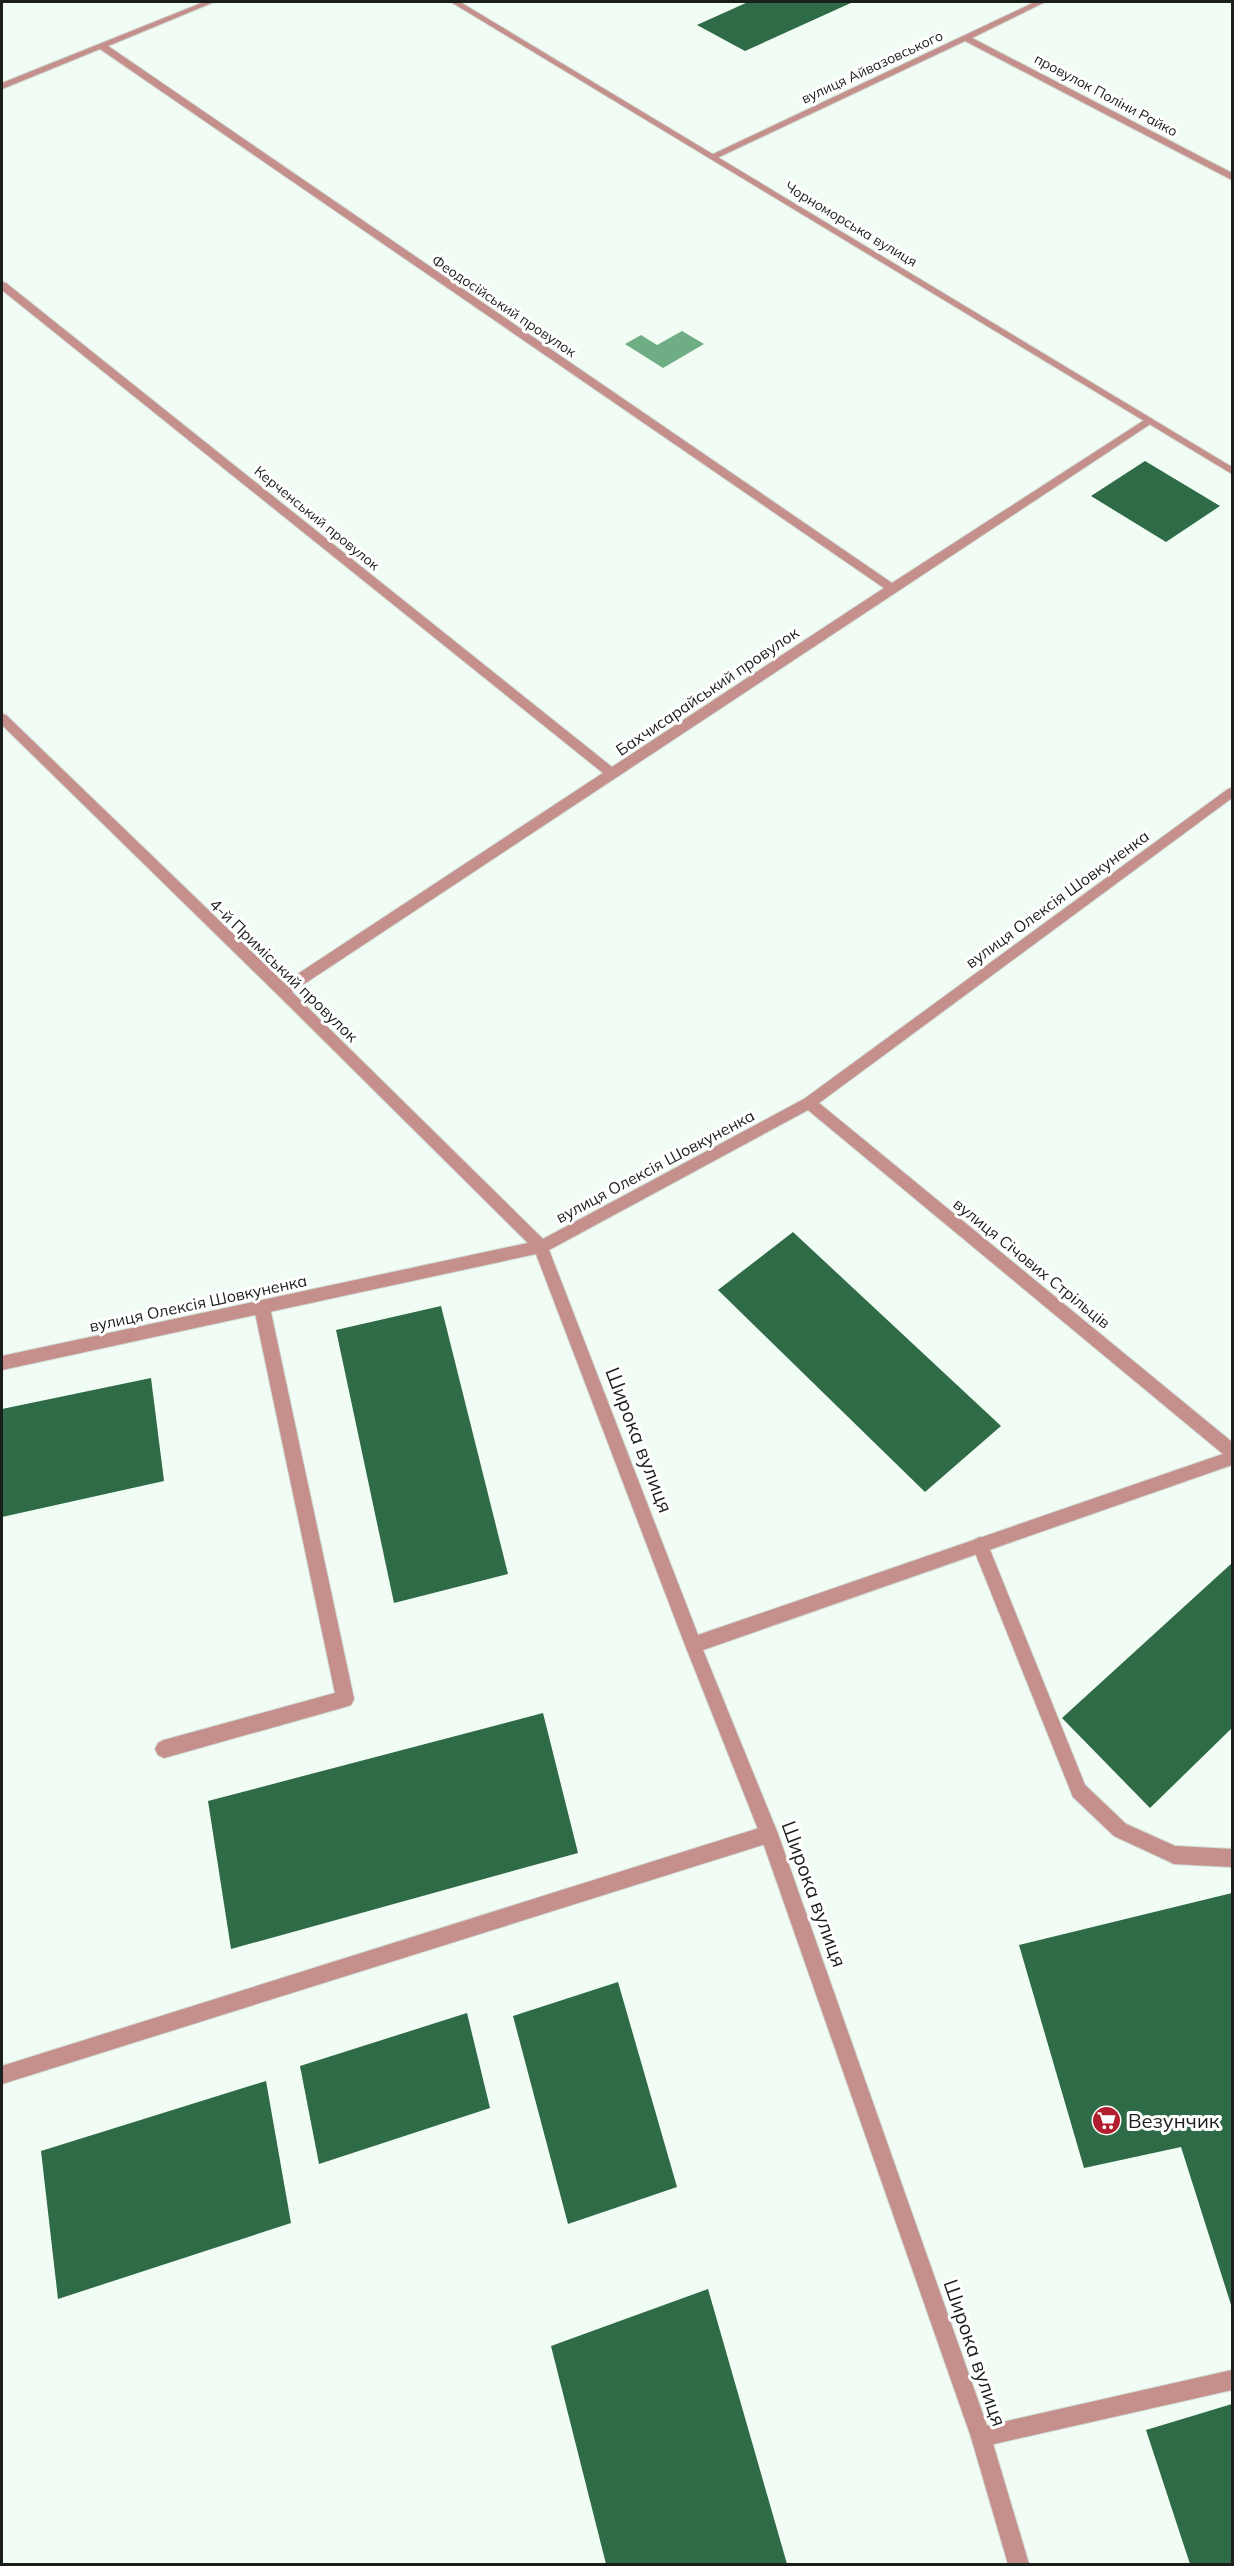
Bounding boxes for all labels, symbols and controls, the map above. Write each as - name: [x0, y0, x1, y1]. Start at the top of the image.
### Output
- street label: вулиця Айвазовського: [798, 26, 946, 108]
- street label: провулок Поліни Райко: [1031, 50, 1181, 140]
- street label: Чорноморська вулиця: [782, 177, 920, 271]
- street label: Феодосійський провулок: [428, 251, 580, 361]
- street label: Керченський провулок: [251, 462, 384, 574]
- street label: Бахчисарайський провулок: [612, 622, 803, 760]
- street label: вулиця Олексія Шовкуненка: [961, 826, 1153, 972]
- street label: 4-й Приміський провулок: [206, 894, 362, 1046]
- street label: вулиця Олексія Шовкуненка: [552, 1105, 758, 1227]
- street label: вулиця Січових Стрільців: [950, 1194, 1115, 1333]
- street label: вулиця Олексія Шовкуненка: [87, 1270, 309, 1336]
- street label: Широка вулиця: [600, 1364, 679, 1516]
- street label: Широка вулиця: [776, 1817, 853, 1970]
- supermarket icon: Везунчик: [1091, 2105, 1123, 2137]
- place label: Везунчик: [1128, 2108, 1220, 2133]
- street label: Широка вулиця: [939, 2276, 1012, 2430]

